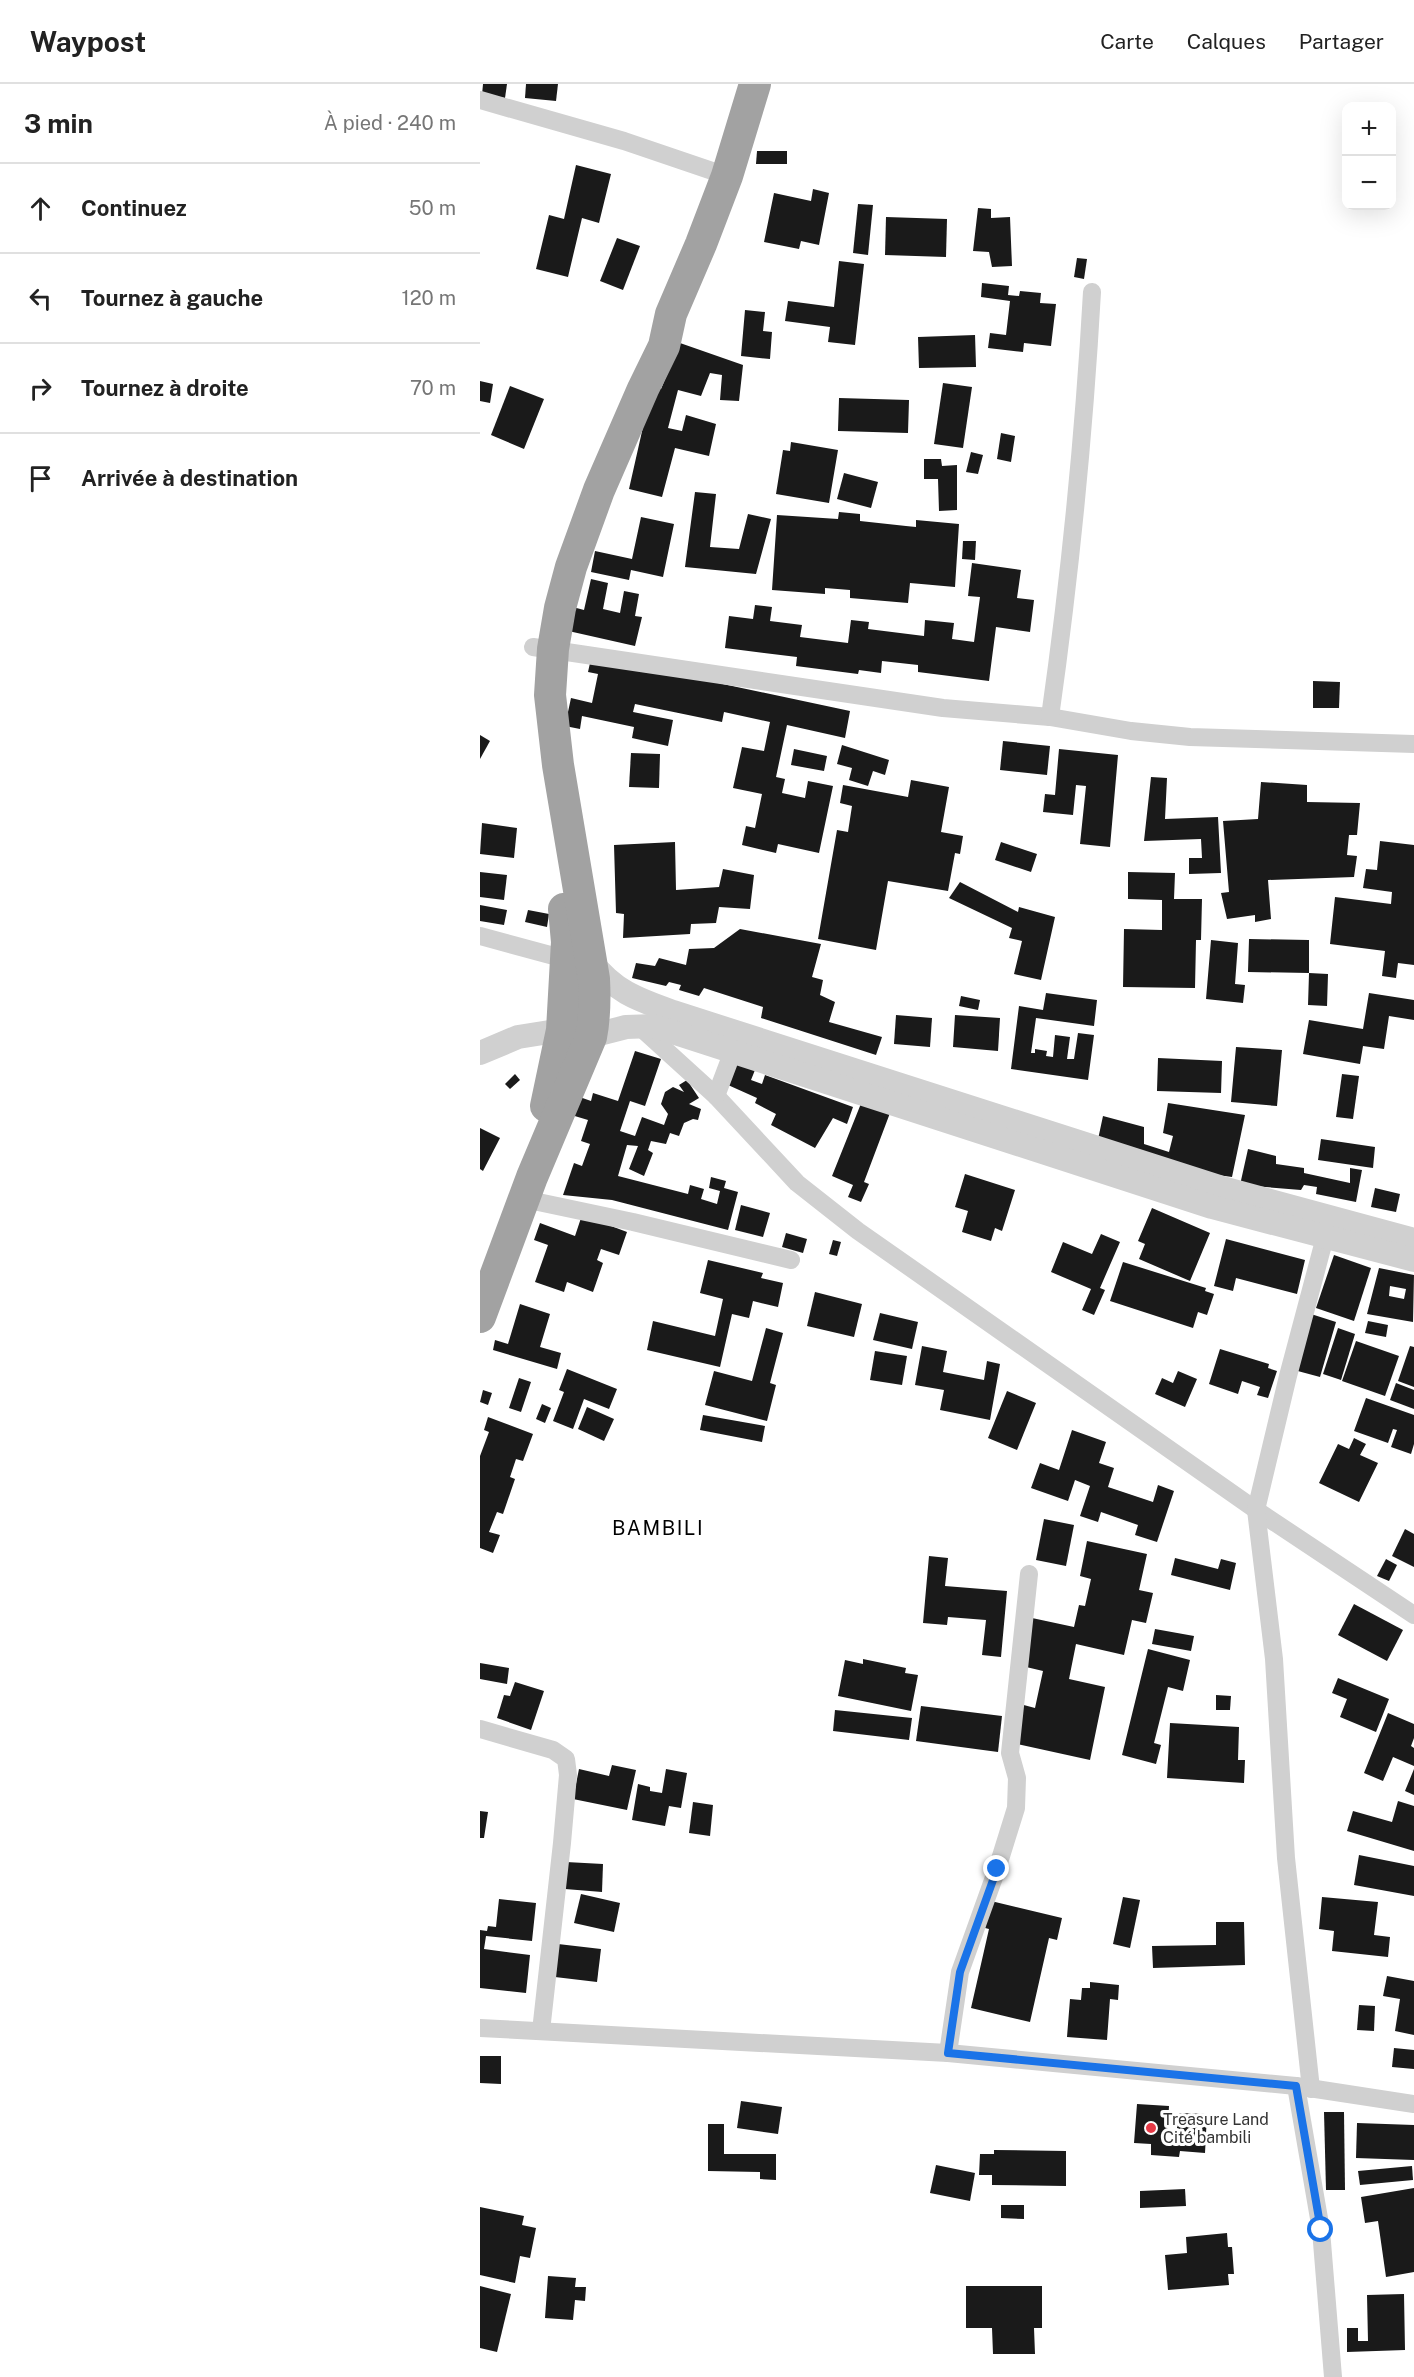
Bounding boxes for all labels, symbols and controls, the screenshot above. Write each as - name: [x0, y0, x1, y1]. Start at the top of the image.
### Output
- text: Waypost: [30, 25, 146, 58]
- text: Carte: [1100, 29, 1154, 54]
- text: Calques: [1187, 29, 1266, 54]
- text: Partager: [1299, 29, 1384, 54]
- map controls: [1342, 102, 1396, 210]
- button: +: [1342, 102, 1396, 156]
- text: 3 min: [24, 108, 93, 139]
- text: À pied · 240 m: [324, 111, 456, 135]
- button: −: [1342, 156, 1396, 210]
- icon: ahead: [24, 192, 57, 225]
- text: Continuez: [81, 195, 187, 221]
- text: 50 m: [409, 196, 456, 220]
- icon: left: [24, 282, 57, 315]
- text: Tournez à gauche: [81, 285, 263, 311]
- text: 120 m: [402, 286, 456, 310]
- icon: right: [24, 372, 57, 405]
- text: Tournez à droite: [81, 375, 249, 401]
- text: 70 m: [410, 376, 456, 400]
- icon: arrive: [24, 462, 57, 495]
- text: Arrivée à destination: [81, 465, 298, 491]
- district label: BAMBILI: [612, 1516, 704, 1540]
- route end: [983, 1855, 1009, 1881]
- place label: Treasure Land Cité bambili: [1163, 2110, 1269, 2147]
- marker: Treasure Land Cité bambili: [1144, 2121, 1158, 2135]
- route start: [1307, 2216, 1333, 2242]

